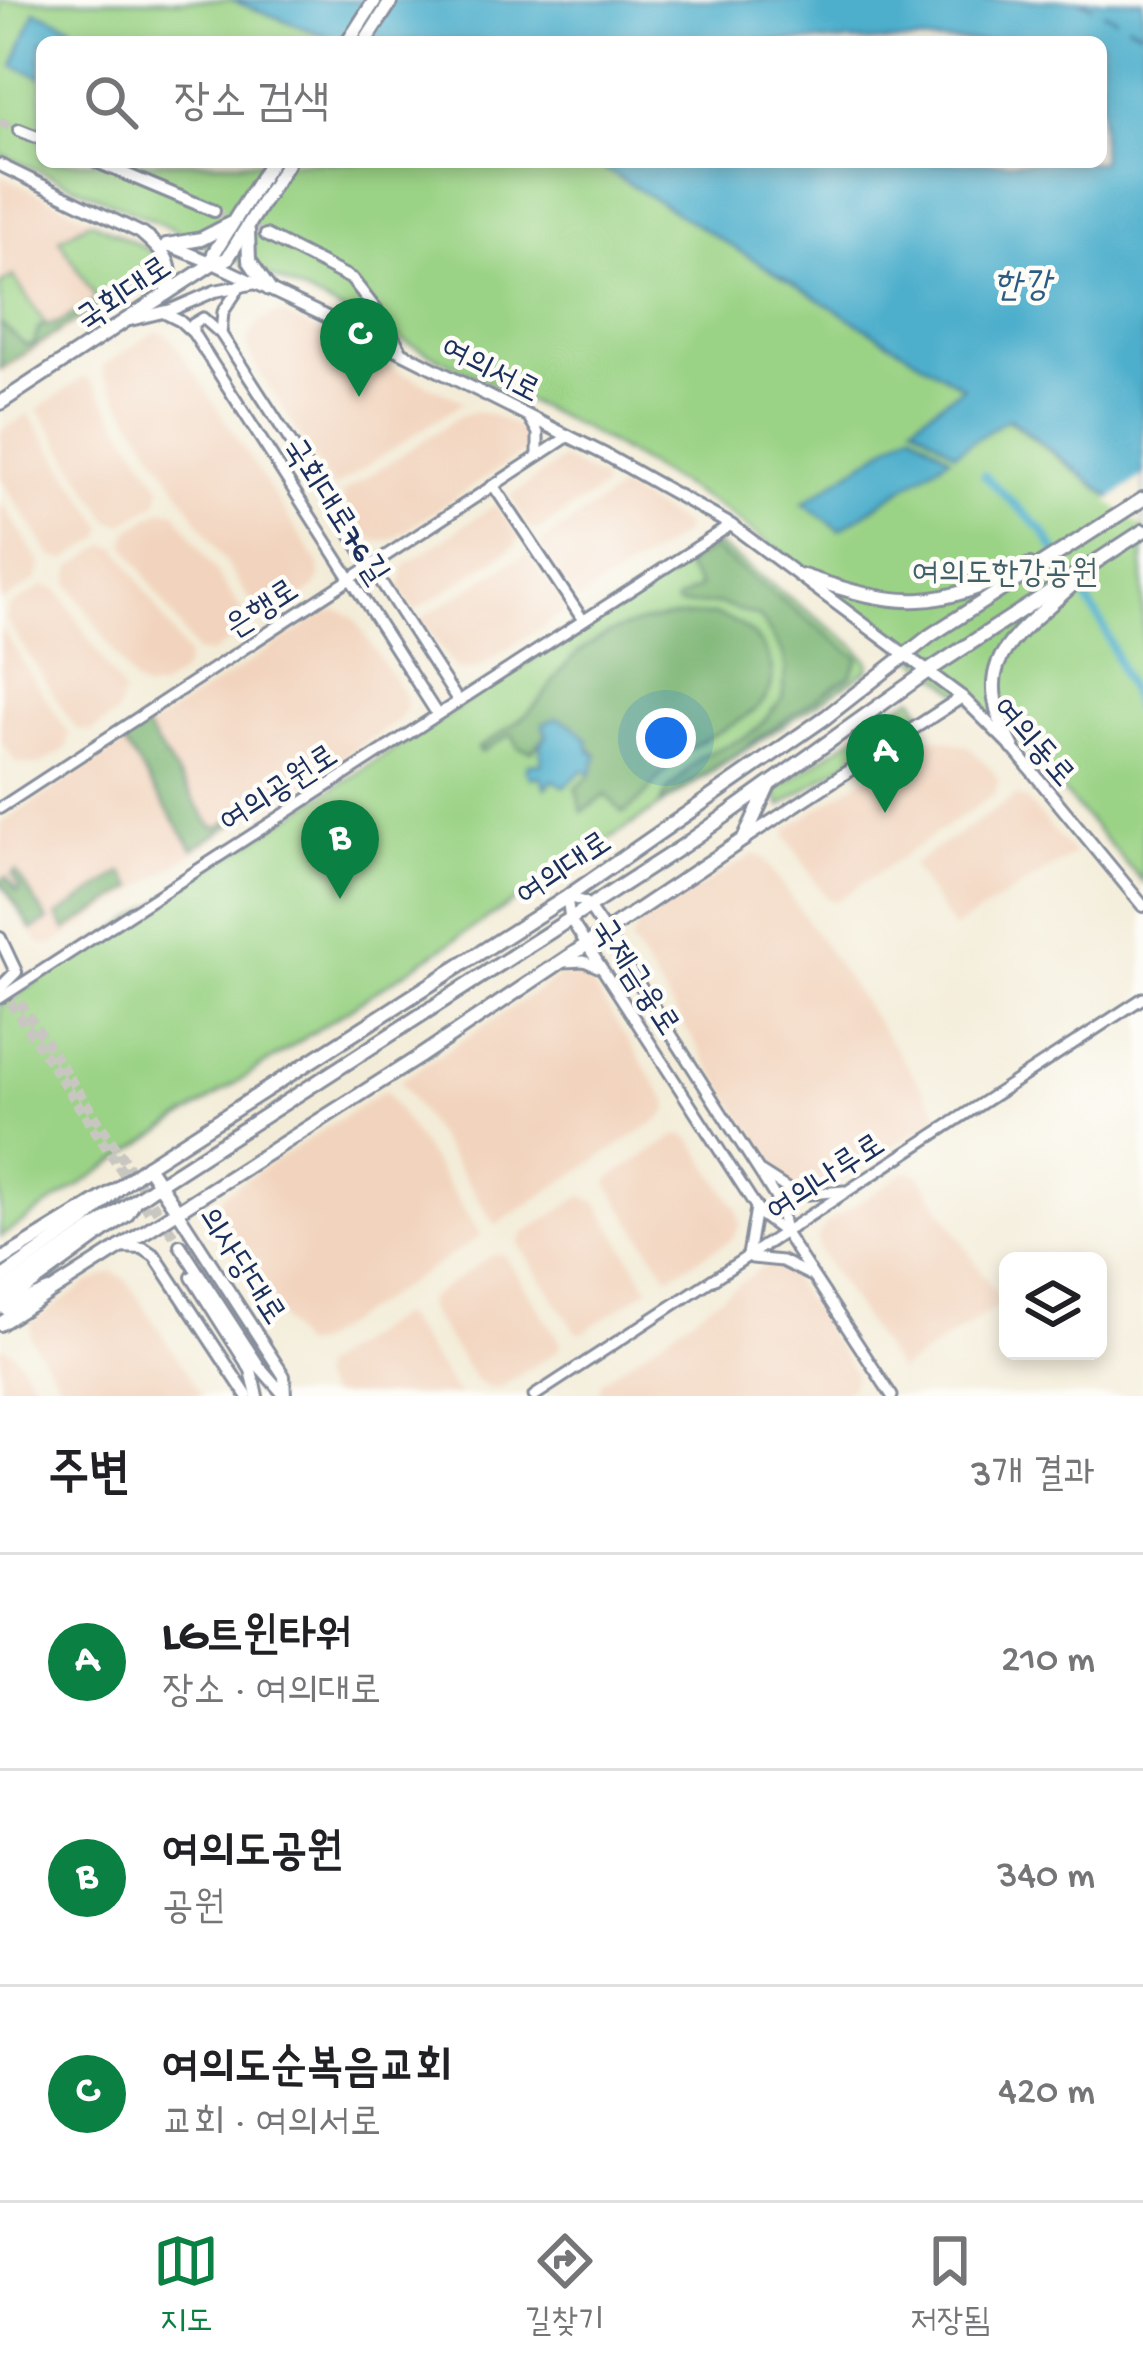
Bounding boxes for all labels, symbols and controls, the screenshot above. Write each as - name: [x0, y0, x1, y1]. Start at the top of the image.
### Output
- search box: [36, 36, 1107, 168]
- icon: search: [78, 69, 144, 135]
- text: 장소 검색: [174, 79, 330, 132]
- street label: 국회대로: [71, 251, 180, 341]
- water label: 한강: [993, 267, 1055, 310]
- pin: C: [320, 298, 398, 397]
- street label: 여의서로: [433, 331, 545, 413]
- street label: 국회대로76길: [272, 432, 394, 593]
- park label: 여의도한강공원: [912, 557, 1098, 595]
- street label: 은행로: [220, 573, 307, 649]
- street label: 여의동로: [982, 691, 1081, 796]
- your location: [636, 708, 696, 768]
- pin: A: [846, 714, 924, 813]
- street label: 여의공원로: [214, 739, 346, 843]
- pin: B: [301, 800, 379, 899]
- street label: 여의대로: [511, 826, 620, 916]
- street label: 국제금융로: [581, 912, 685, 1044]
- street label: 여의나루로: [761, 1128, 893, 1232]
- street label: 의사당대로: [187, 1201, 291, 1333]
- map controls: [999, 1252, 1107, 1360]
- button: layers: [999, 1252, 1107, 1360]
- text: 주변: [48, 1448, 130, 1508]
- text: 3개 결과: [971, 1454, 1095, 1500]
- text: LG트윈타워: [162, 1612, 352, 1665]
- text: A: [75, 1639, 99, 1685]
- text: 210 m: [1001, 1639, 1095, 1685]
- text: 장소 · 여의대로: [162, 1671, 381, 1717]
- text: 여의도공원: [162, 1828, 343, 1881]
- text: B: [77, 1855, 97, 1901]
- text: 340 m: [997, 1855, 1095, 1901]
- text: 공원: [162, 1887, 225, 1933]
- text: 여의도순복음교회: [162, 2044, 452, 2097]
- text: C: [76, 2071, 98, 2117]
- text: 420 m: [998, 2071, 1095, 2117]
- text: 교회 · 여의서로: [162, 2103, 381, 2149]
- tab: 지도: [153, 2228, 219, 2343]
- tab: 길찾기: [525, 2228, 604, 2343]
- tab: 저장됨: [910, 2228, 990, 2343]

